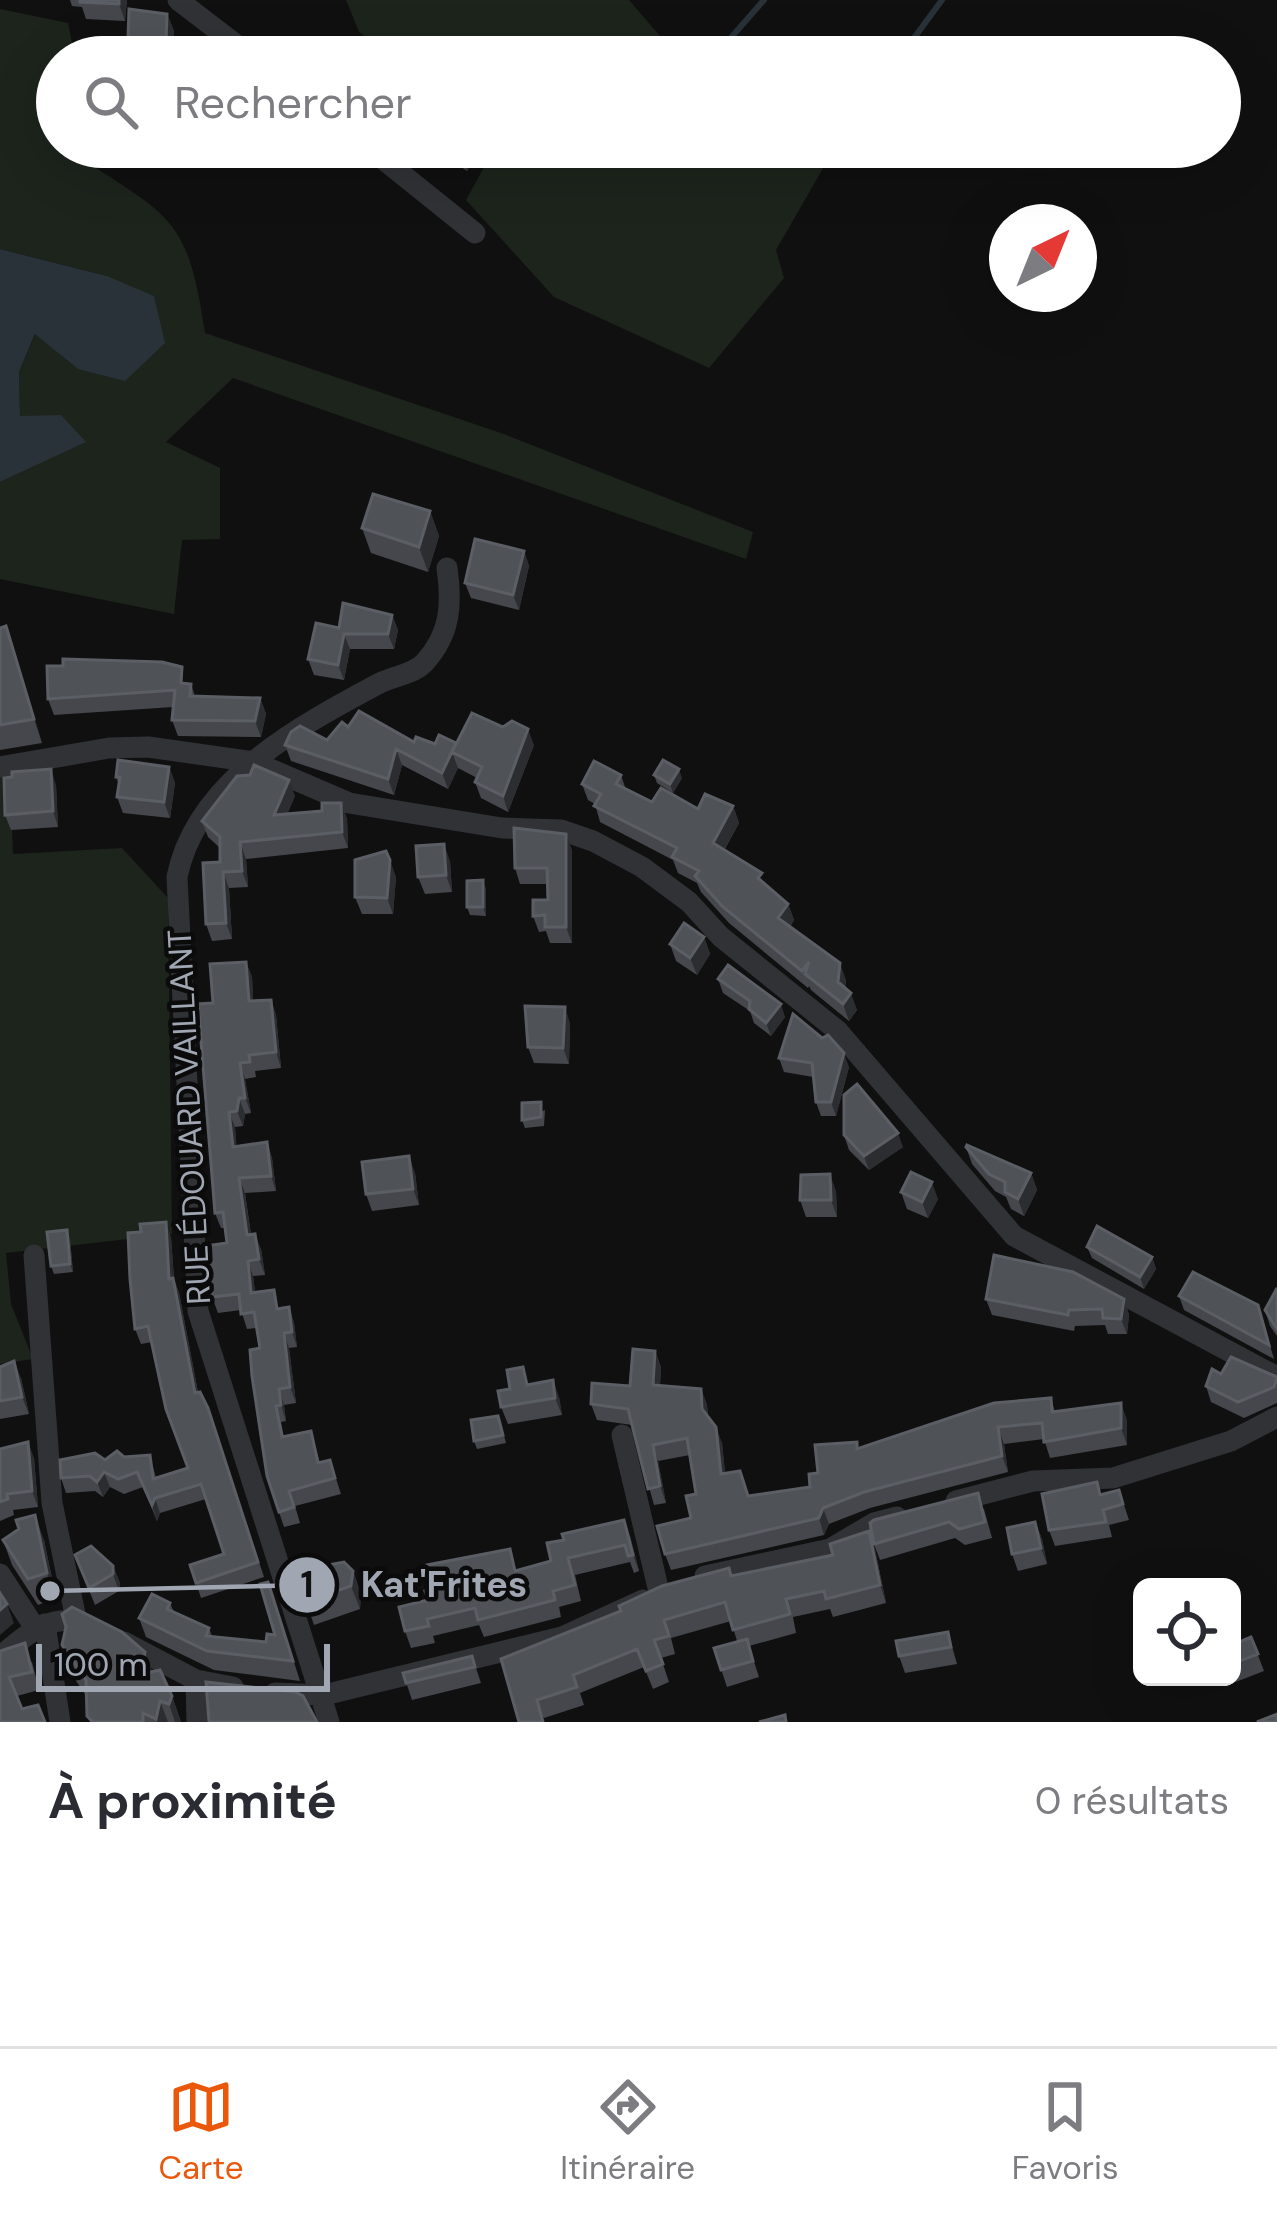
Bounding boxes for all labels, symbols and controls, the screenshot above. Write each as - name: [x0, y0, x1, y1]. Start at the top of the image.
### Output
- search box: [36, 36, 1241, 168]
- icon: search: [78, 69, 144, 135]
- text: Rechercher: [174, 73, 412, 132]
- north arrow: [989, 204, 1097, 312]
- street label: RUE ÉDOUARD VAILLANT: [158, 928, 220, 1306]
- callout: Kat'Frites: [277, 1549, 551, 1621]
- text: 1: [300, 1561, 314, 1608]
- text: Kat'Frites: [361, 1561, 527, 1608]
- map controls: [1133, 1578, 1241, 1686]
- button: locate: [1133, 1578, 1241, 1686]
- scale bar: [36, 1638, 330, 1691]
- text: 100 m: [54, 1643, 148, 1686]
- text: À proximité: [48, 1767, 337, 1834]
- text: 0 résultats: [1035, 1775, 1229, 1826]
- tab: Carte: [158, 2074, 243, 2189]
- tab: Itinéraire: [560, 2074, 695, 2189]
- tab: Favoris: [1012, 2074, 1119, 2189]

